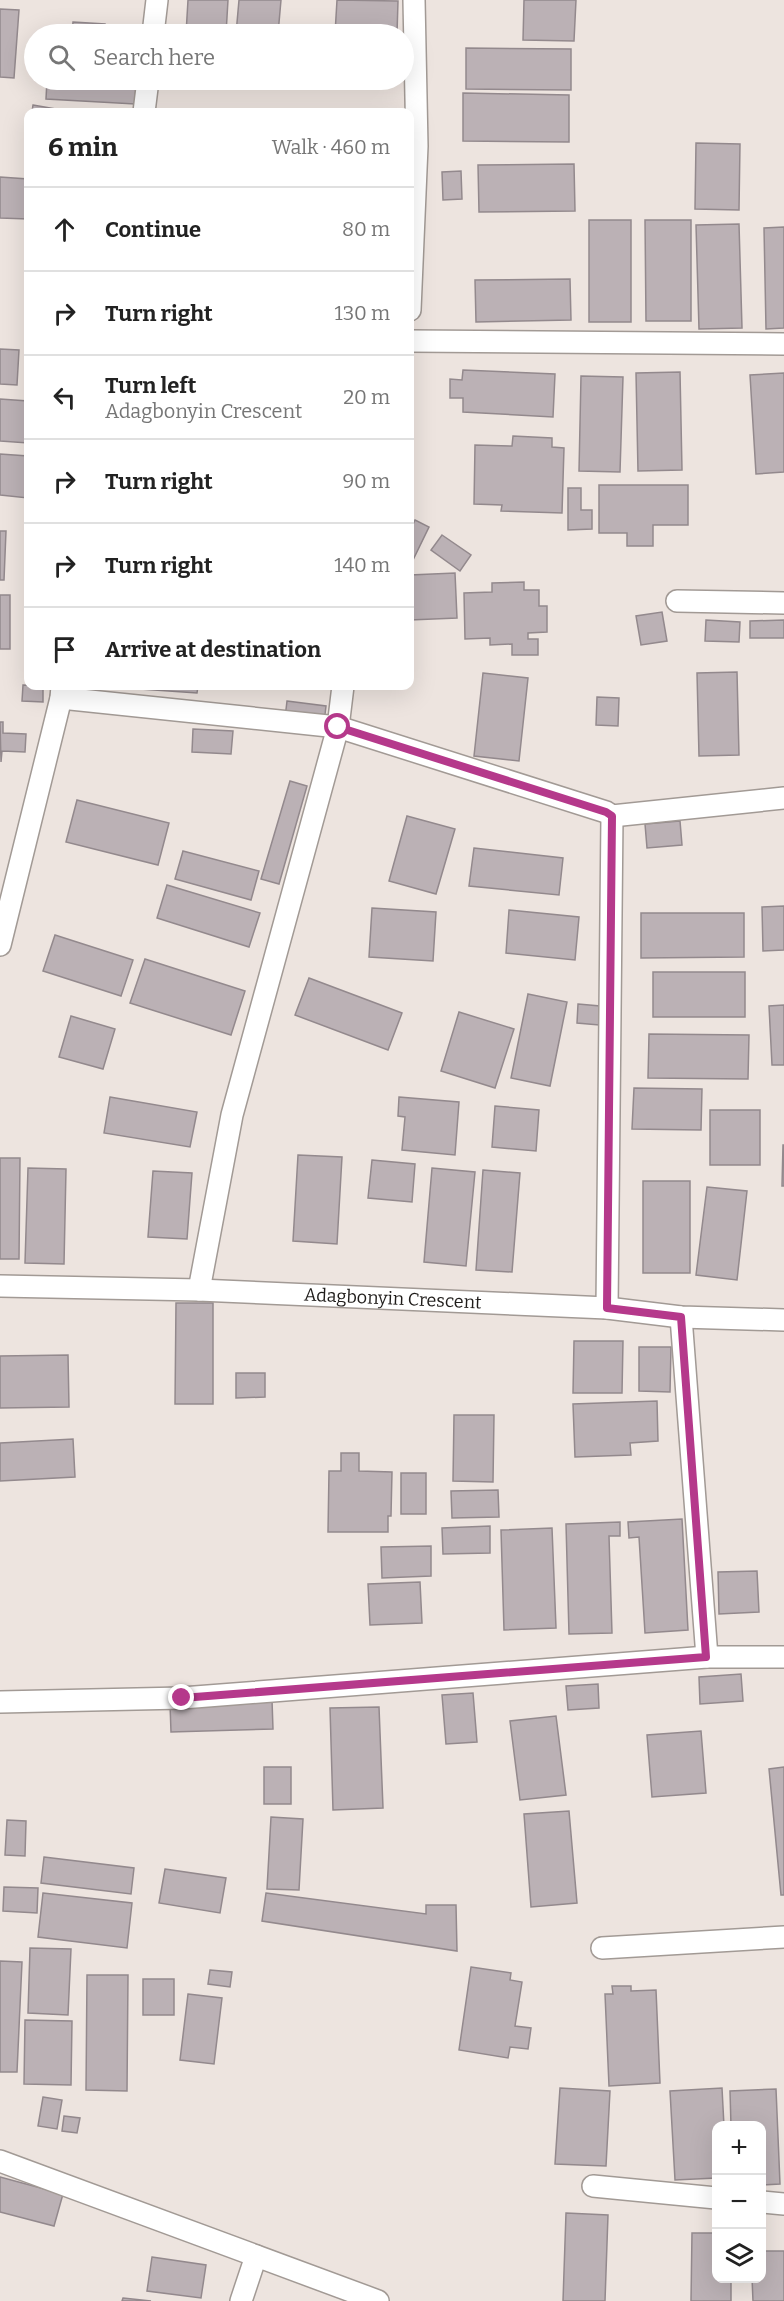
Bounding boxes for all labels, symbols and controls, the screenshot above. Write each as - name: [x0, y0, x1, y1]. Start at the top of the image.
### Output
- search box: [24, 24, 414, 90]
- icon: search: [45, 41, 78, 74]
- text: Search here: [93, 44, 215, 71]
- text: 6 min: [48, 132, 118, 163]
- text: Walk · 460 m: [272, 135, 390, 159]
- icon: ahead: [48, 213, 81, 246]
- text: Continue: [105, 216, 201, 243]
- text: 80 m: [342, 217, 390, 241]
- icon: right: [48, 297, 81, 330]
- text: Turn right: [105, 300, 213, 327]
- text: 130 m: [335, 301, 390, 325]
- text: Turn left: [105, 372, 197, 399]
- icon: left: [48, 381, 81, 414]
- text: 20 m: [343, 385, 390, 409]
- text: Adagbonyin Crescent: [105, 399, 302, 423]
- icon: right: [48, 465, 81, 498]
- text: Turn right: [105, 468, 213, 495]
- text: 90 m: [342, 469, 390, 493]
- icon: right: [48, 549, 81, 582]
- text: Turn right: [105, 552, 213, 579]
- text: 140 m: [334, 553, 390, 577]
- icon: arrive: [48, 633, 81, 666]
- text: Arrive at destination: [105, 636, 321, 663]
- route start: [324, 713, 350, 739]
- street label: Adagbonyin Crescent: [303, 1284, 483, 1313]
- route end: [168, 1684, 194, 1710]
- map controls: [712, 2121, 766, 2283]
- button: +: [712, 2121, 766, 2175]
- button: −: [712, 2175, 766, 2229]
- button: layers: [712, 2229, 766, 2283]

